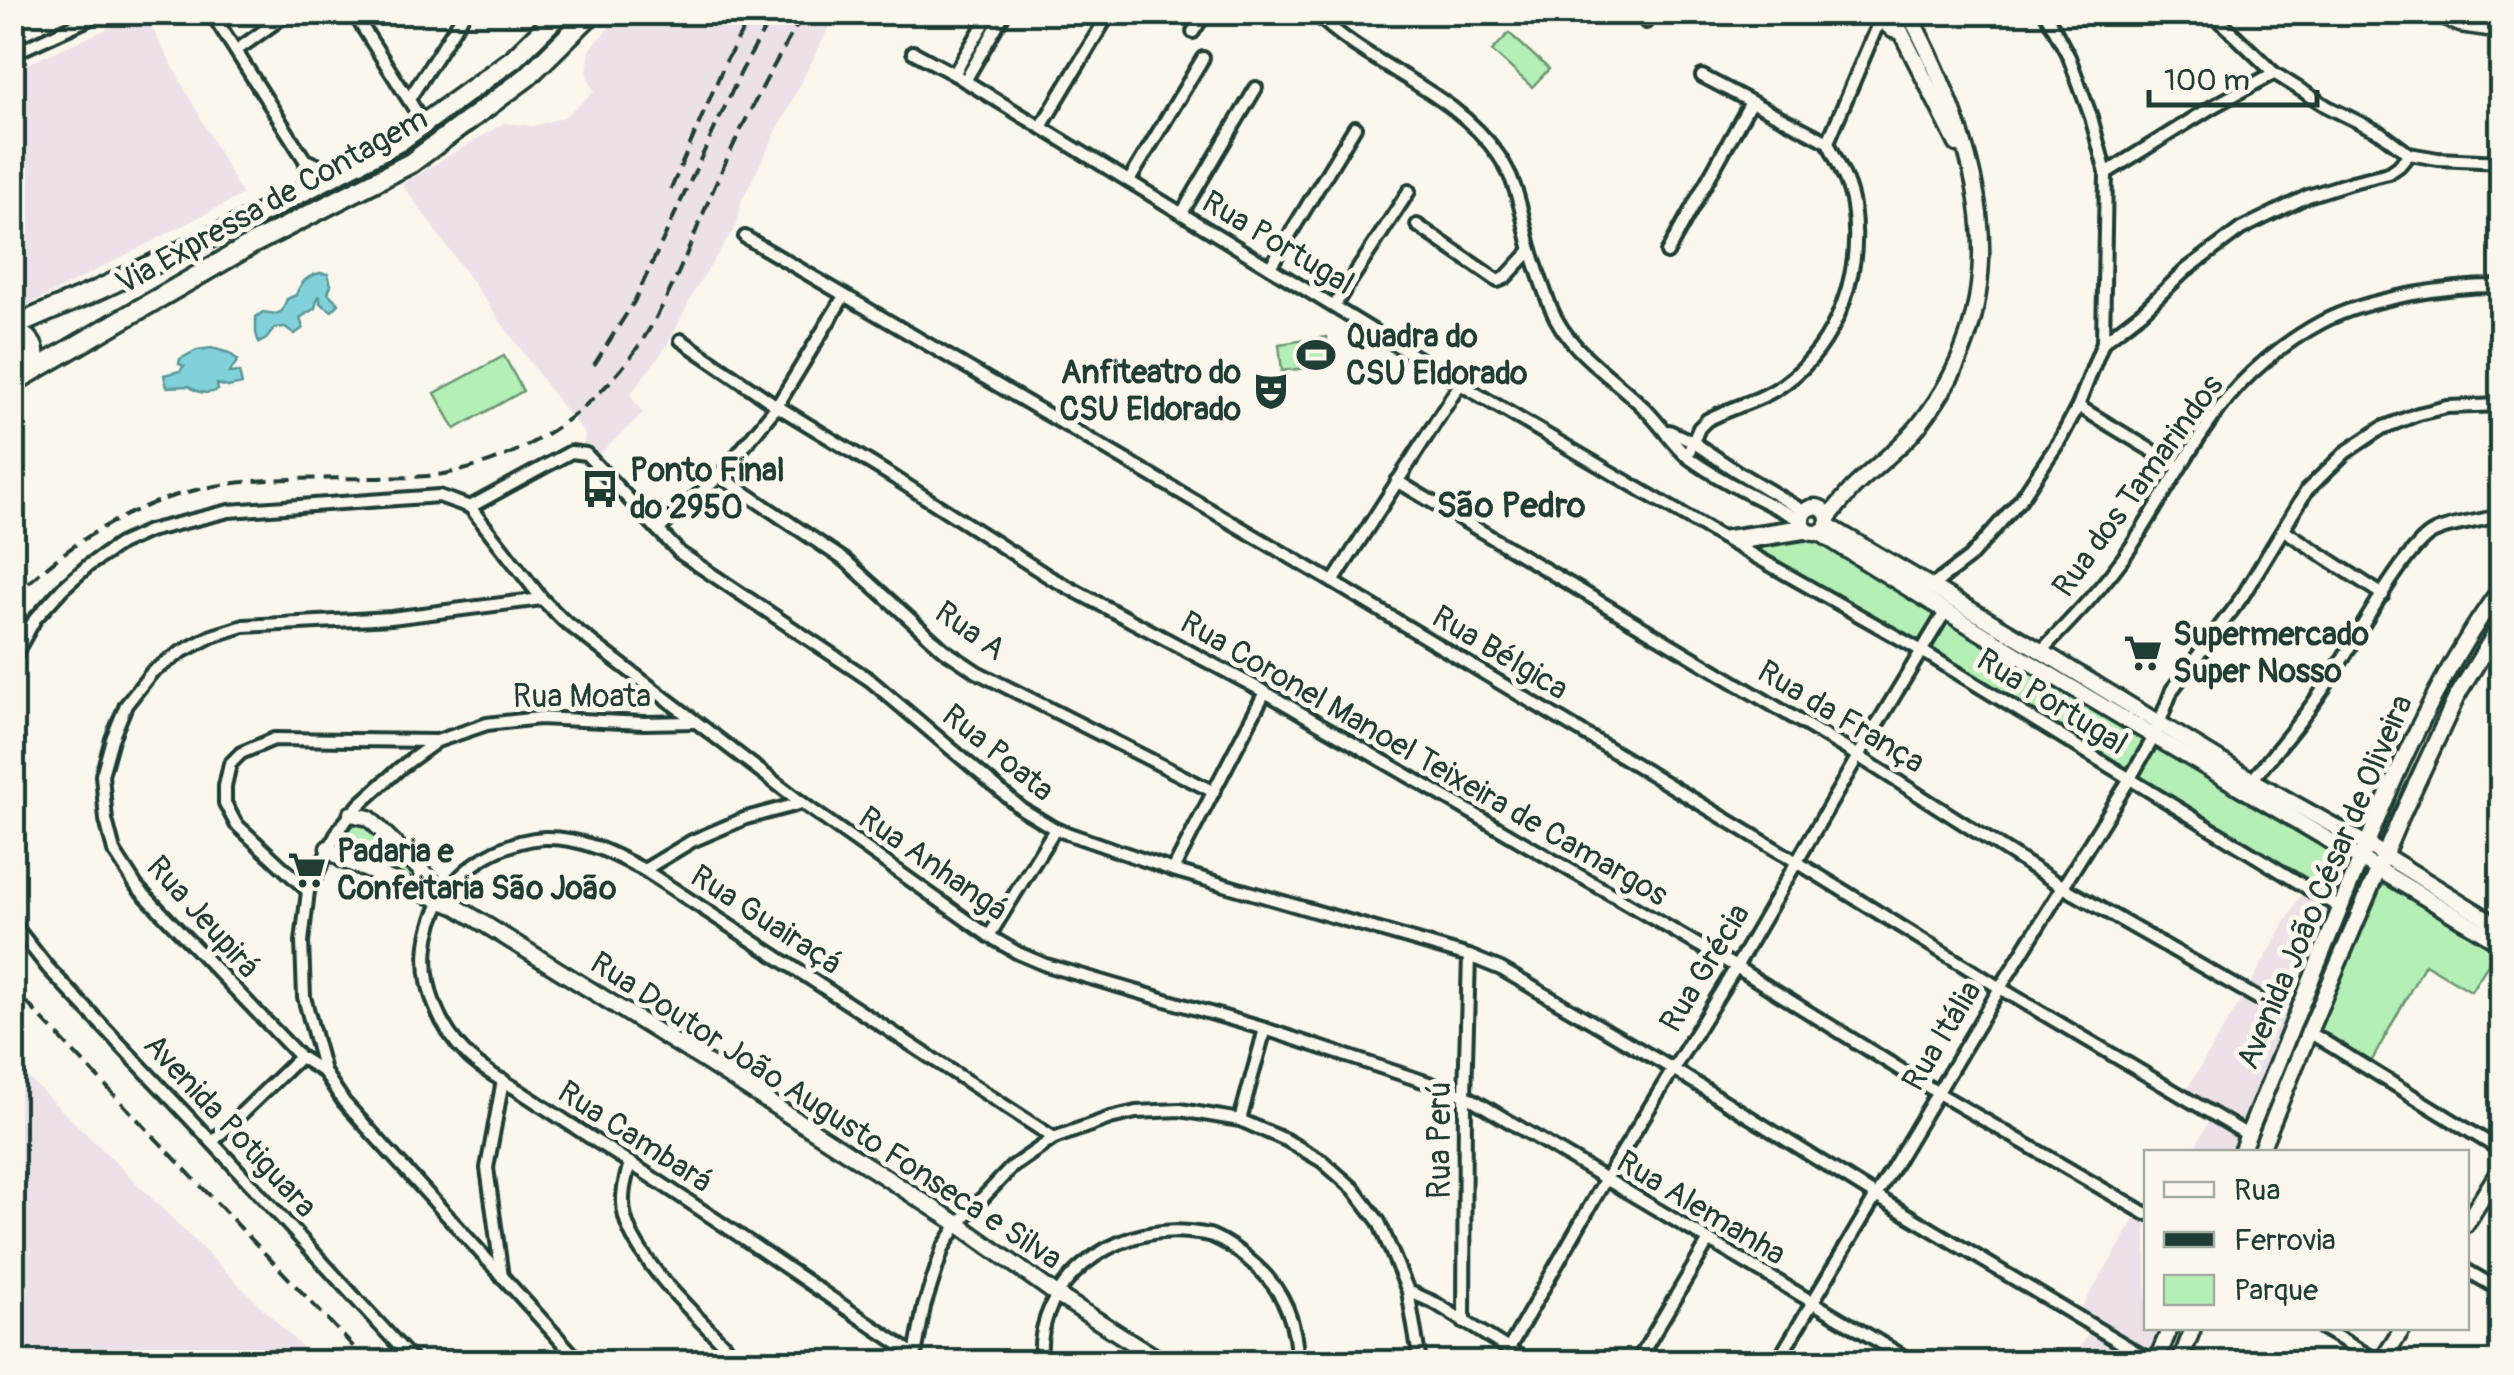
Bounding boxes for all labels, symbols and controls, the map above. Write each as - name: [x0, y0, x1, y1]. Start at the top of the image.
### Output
- scale bar: [2149, 45, 2316, 107]
- text: 100 m: [2164, 62, 2250, 99]
- street label: Via Expressa de Contagem: [109, 98, 435, 304]
- street label: Rua Portugal: [1195, 182, 1361, 304]
- place label: Quadra do CSU Eldorado: [1346, 317, 1528, 394]
- sports icon: Quadra do CSU Eldorado: [1295, 334, 1337, 376]
- place label: Anfiteatro do CSU Eldorado: [1059, 353, 1241, 430]
- street label: Rua dos Tamarindos: [2044, 367, 2232, 605]
- theatre icon: Anfiteatro do CSU Eldorado: [1250, 370, 1292, 412]
- place label: Ponto Final do 2950: [630, 451, 785, 528]
- bus stop icon: Ponto Final do 2950: [579, 468, 621, 510]
- district label: São Pedro: [1436, 484, 1586, 528]
- street label: Rua A: [927, 592, 1013, 670]
- street label: Rua Bélgica: [1424, 597, 1576, 709]
- street label: Rua Coronel Manoel Teixeira de Camargos: [1173, 603, 1675, 915]
- place label: Supermercado Super Nosso: [2173, 615, 2369, 692]
- supermarket icon: Supermercado Super Nosso: [2122, 632, 2164, 674]
- street label: Rua Portugal: [1969, 640, 2135, 764]
- street label: Rua da França: [1750, 651, 1932, 783]
- street label: Rua Moata: [513, 677, 651, 717]
- street label: Avenida João César de Oliveira: [2228, 689, 2422, 1075]
- street label: Rua Poata: [934, 696, 1062, 810]
- street label: Rua Anhangá: [850, 798, 1016, 930]
- place label: Padaria e Confeitaria São João: [337, 832, 617, 909]
- street label: Rua Jeupirá: [138, 848, 268, 986]
- supermarket icon: Padaria e Confeitaria São João: [286, 849, 328, 891]
- street label: Rua Guairaçá: [683, 856, 849, 984]
- street label: Rua Grécia: [1651, 896, 1759, 1040]
- street label: Rua Doutor João Augusto Fonseca e Silva: [583, 943, 1069, 1279]
- street label: Rua Itália: [1894, 974, 1990, 1098]
- street label: Avenida Potiguara: [135, 1026, 325, 1226]
- street label: Rua Cambará: [550, 1072, 720, 1202]
- street label: Rua Perú: [1420, 1081, 1460, 1199]
- street label: Rua Alemanha: [1609, 1142, 1793, 1274]
- legend: [2144, 1150, 2469, 1330]
- text: Rua: [2234, 1172, 2280, 1209]
- text: Ferrovia: [2234, 1222, 2336, 1259]
- text: Parque: [2234, 1272, 2318, 1309]

